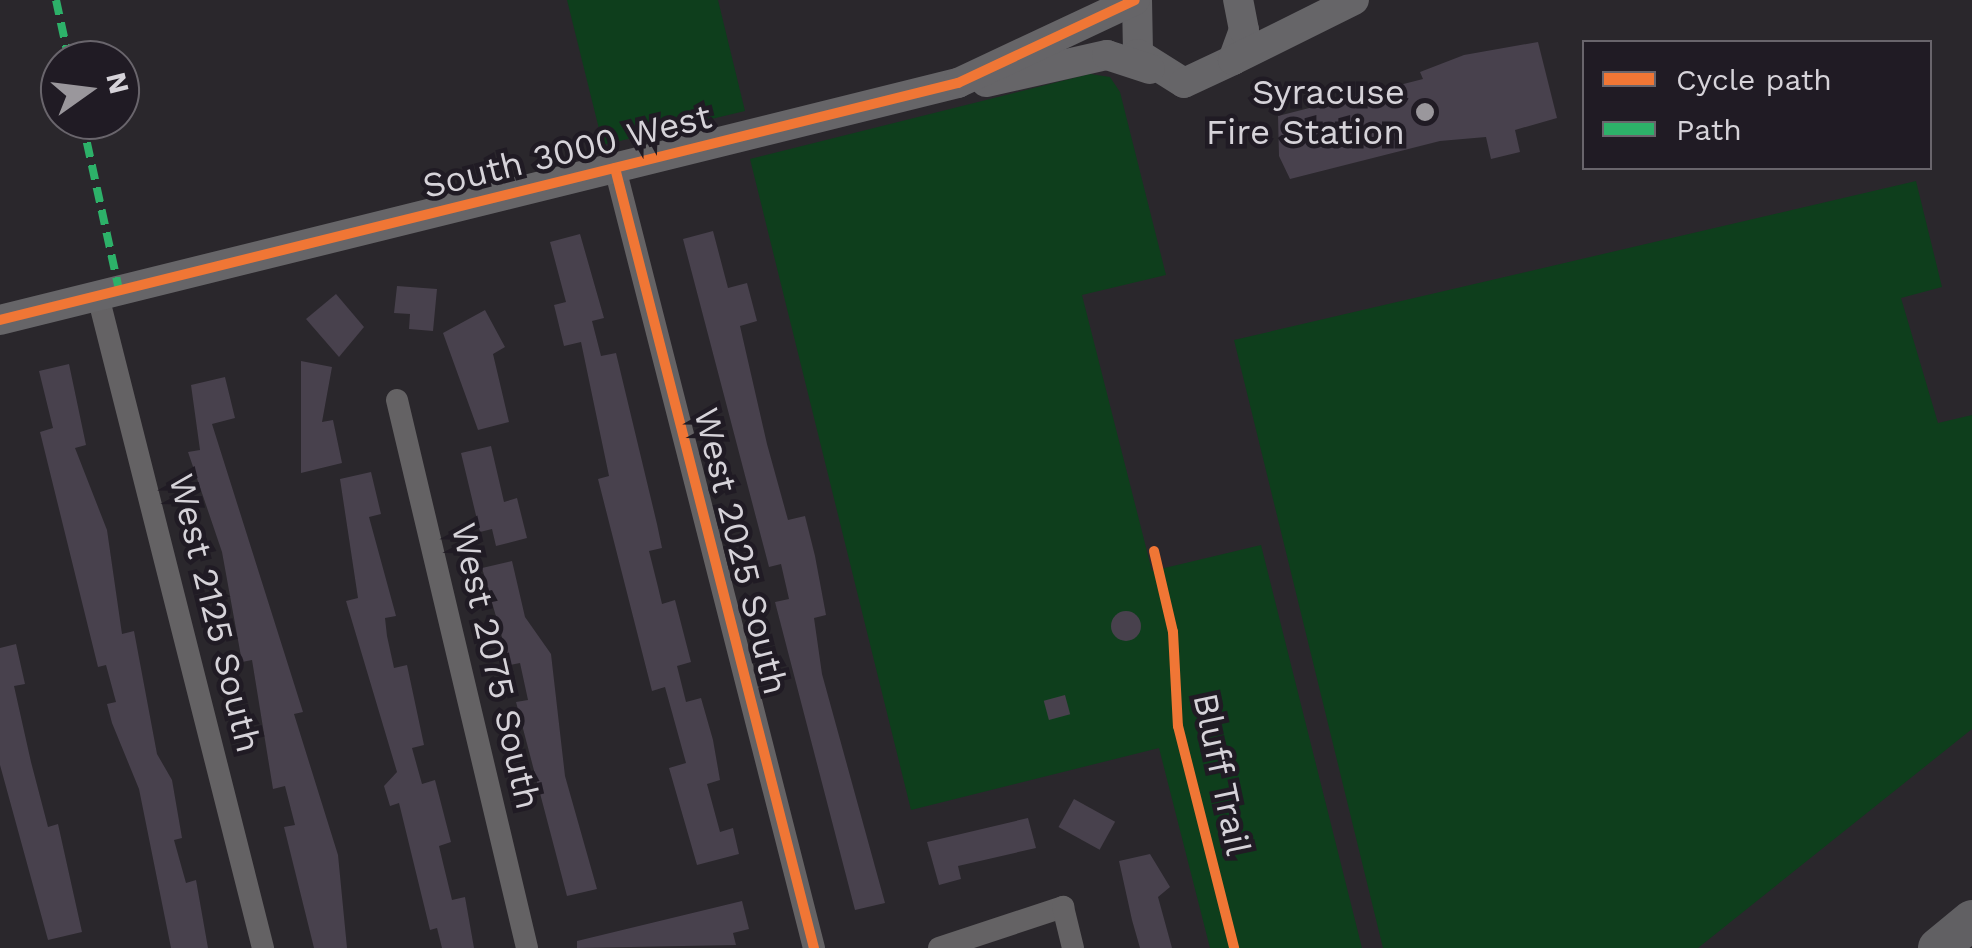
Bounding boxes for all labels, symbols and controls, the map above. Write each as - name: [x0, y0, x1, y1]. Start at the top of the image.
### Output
- north arrow: [40, 40, 140, 140]
- legend: [1582, 40, 1932, 170]
- text: Cycle path: [1676, 62, 1832, 97]
- text: N: [99, 69, 136, 97]
- place label: Syracuse Fire Station: [1206, 71, 1405, 153]
- street label: South 3000 West: [418, 95, 716, 207]
- marker: Syracuse Fire Station: [1414, 101, 1436, 123]
- text: Path: [1676, 112, 1742, 147]
- street label: West 2025 South: [685, 403, 797, 699]
- street label: West 2125 South: [160, 469, 270, 757]
- street label: West 2075 South: [443, 519, 549, 813]
- street label: Bluff Trail: [1184, 688, 1260, 860]

